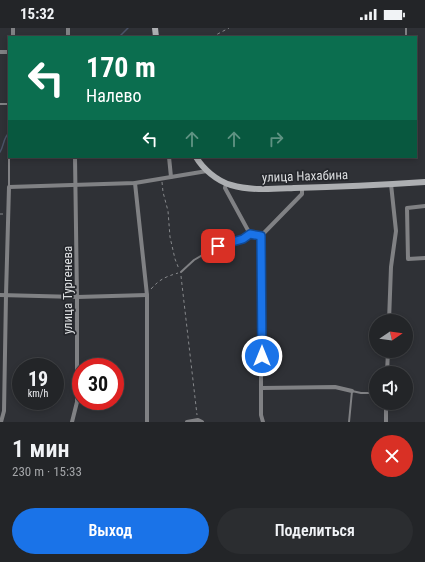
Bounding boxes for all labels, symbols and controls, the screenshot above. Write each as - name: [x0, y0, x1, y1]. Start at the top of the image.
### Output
- text: 15:32: [20, 5, 54, 23]
- text: 170 m: [86, 51, 156, 84]
- icon: left: [20, 52, 72, 104]
- text: Налево: [86, 85, 142, 106]
- icon: left: [139, 128, 161, 150]
- icon: ahead: [181, 128, 203, 150]
- icon: ahead: [223, 128, 245, 150]
- icon: right: [265, 128, 287, 150]
- street label: улица Нахабина: [262, 167, 348, 185]
- pin: [201, 229, 235, 263]
- icon: arrive: [207, 235, 229, 257]
- street label: улица Тургенева: [60, 246, 75, 334]
- north arrow: [369, 314, 413, 358]
- map controls: [369, 314, 413, 410]
- position arrow: [241, 335, 283, 377]
- speed limit sign: 30: [72, 358, 124, 410]
- button: sound: [369, 366, 413, 410]
- text: 19: [28, 367, 48, 391]
- text: km/h: [28, 388, 48, 399]
- text: 1 мин: [12, 435, 70, 463]
- button: close: [371, 435, 413, 477]
- text: 230 m · 15:33: [12, 464, 82, 479]
- button: Выход: [12, 508, 209, 554]
- button: Поделиться: [217, 508, 413, 554]

